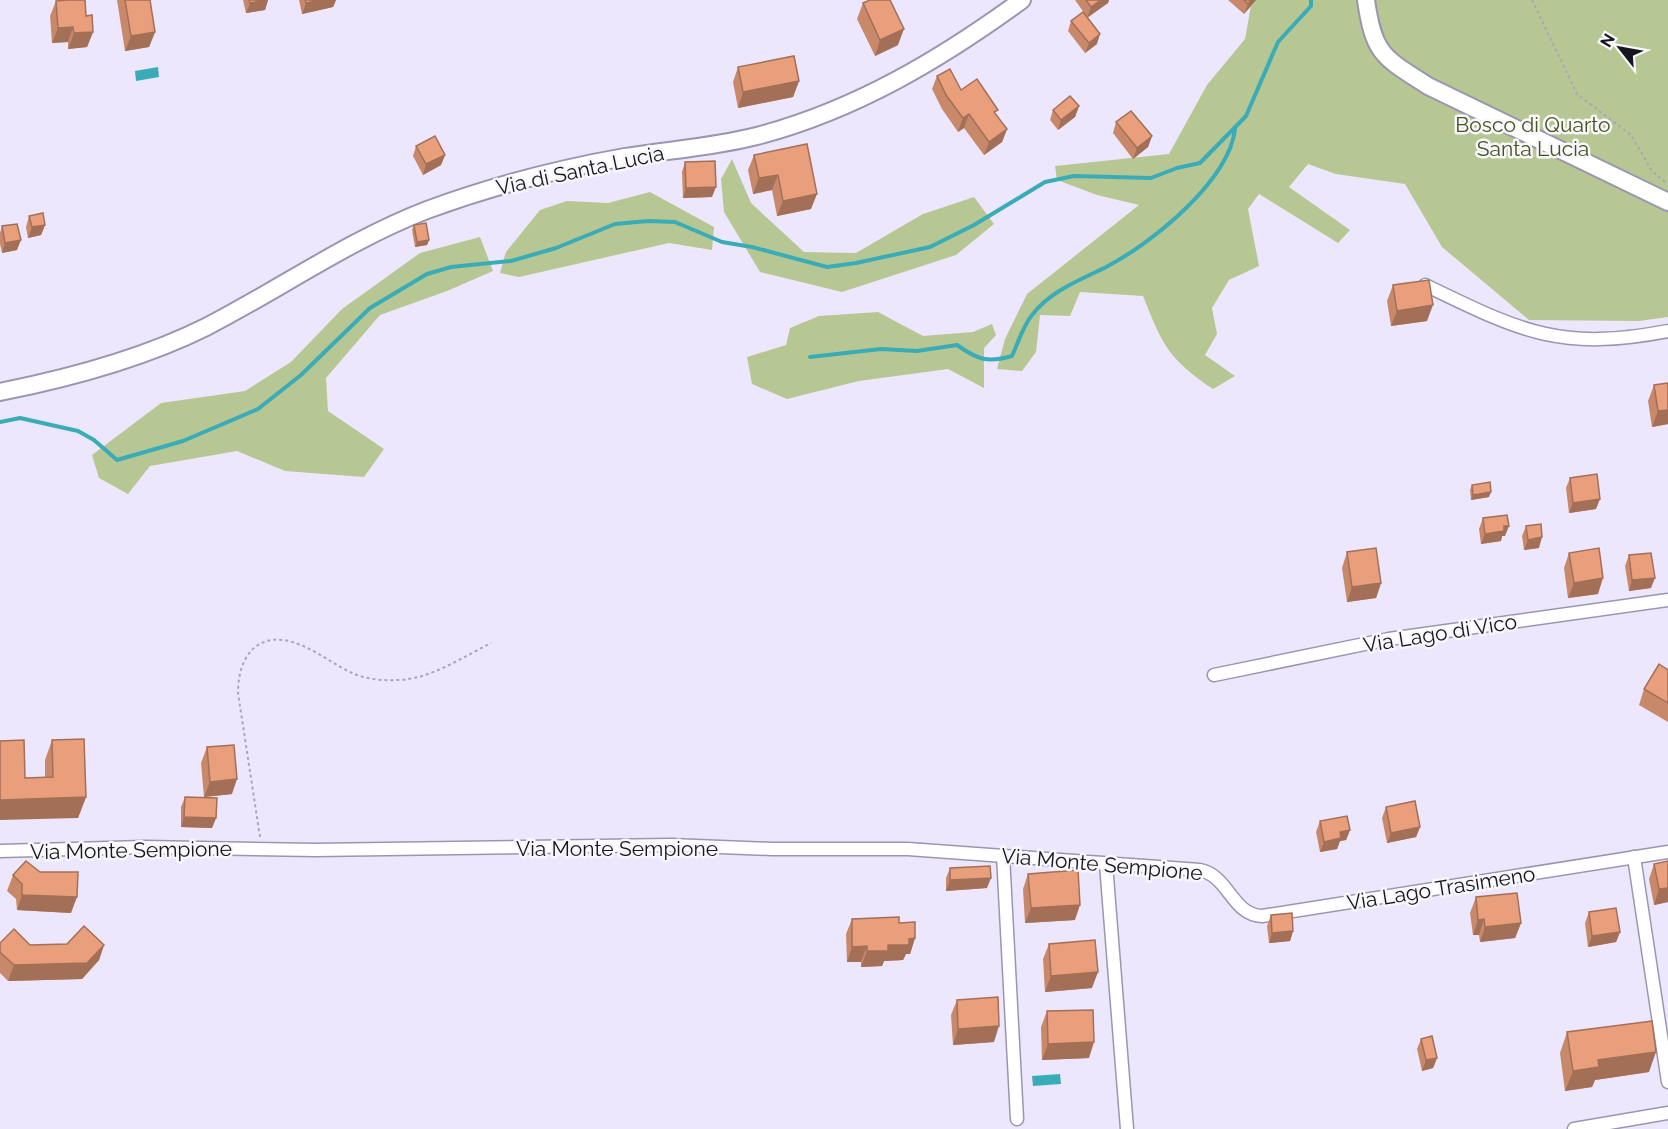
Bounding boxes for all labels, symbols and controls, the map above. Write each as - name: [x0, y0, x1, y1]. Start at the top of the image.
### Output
- north arrow: [1590, 18, 1650, 78]
- text: N: [1596, 30, 1619, 51]
- park label: Bosco di Quarto Santa Lucia: [1455, 112, 1611, 161]
- street label: Via di Santa Lucia: [494, 140, 666, 200]
- street label: Via Lago di Vico: [1361, 609, 1519, 657]
- street label: Via Monte Sempione: [30, 836, 232, 864]
- street label: Via Monte Sempione: [516, 836, 718, 861]
- street label: Via Monte Sempione: [1000, 843, 1204, 885]
- street label: Via Lago Trasimeno: [1345, 861, 1537, 915]

